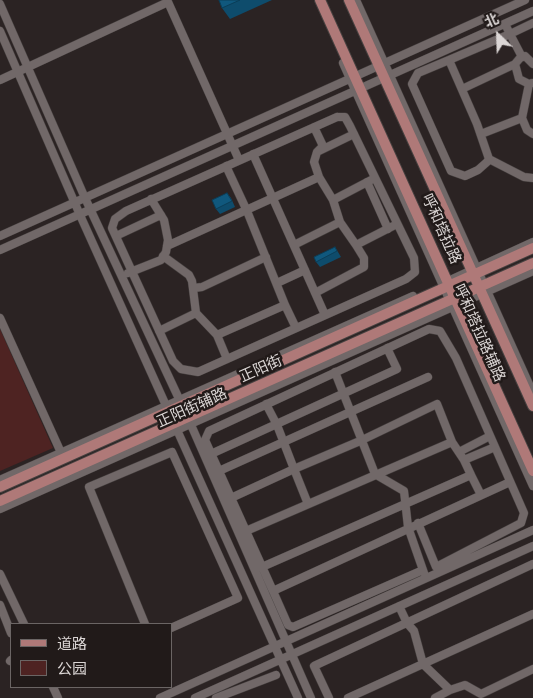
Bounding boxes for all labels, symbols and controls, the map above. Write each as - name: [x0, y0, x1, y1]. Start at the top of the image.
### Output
- north arrow: [473, 10, 523, 60]
- text: 北: [482, 10, 502, 31]
- street label: 呼和塔拉路: [418, 191, 464, 267]
- street label: 呼和塔拉路辅路: [449, 281, 509, 385]
- street label: 正阳街: [237, 352, 285, 386]
- street label: 正阳街辅路: [154, 385, 230, 431]
- legend: [10, 623, 172, 688]
- text: 道路: [57, 635, 87, 653]
- text: 公园: [57, 660, 87, 678]

